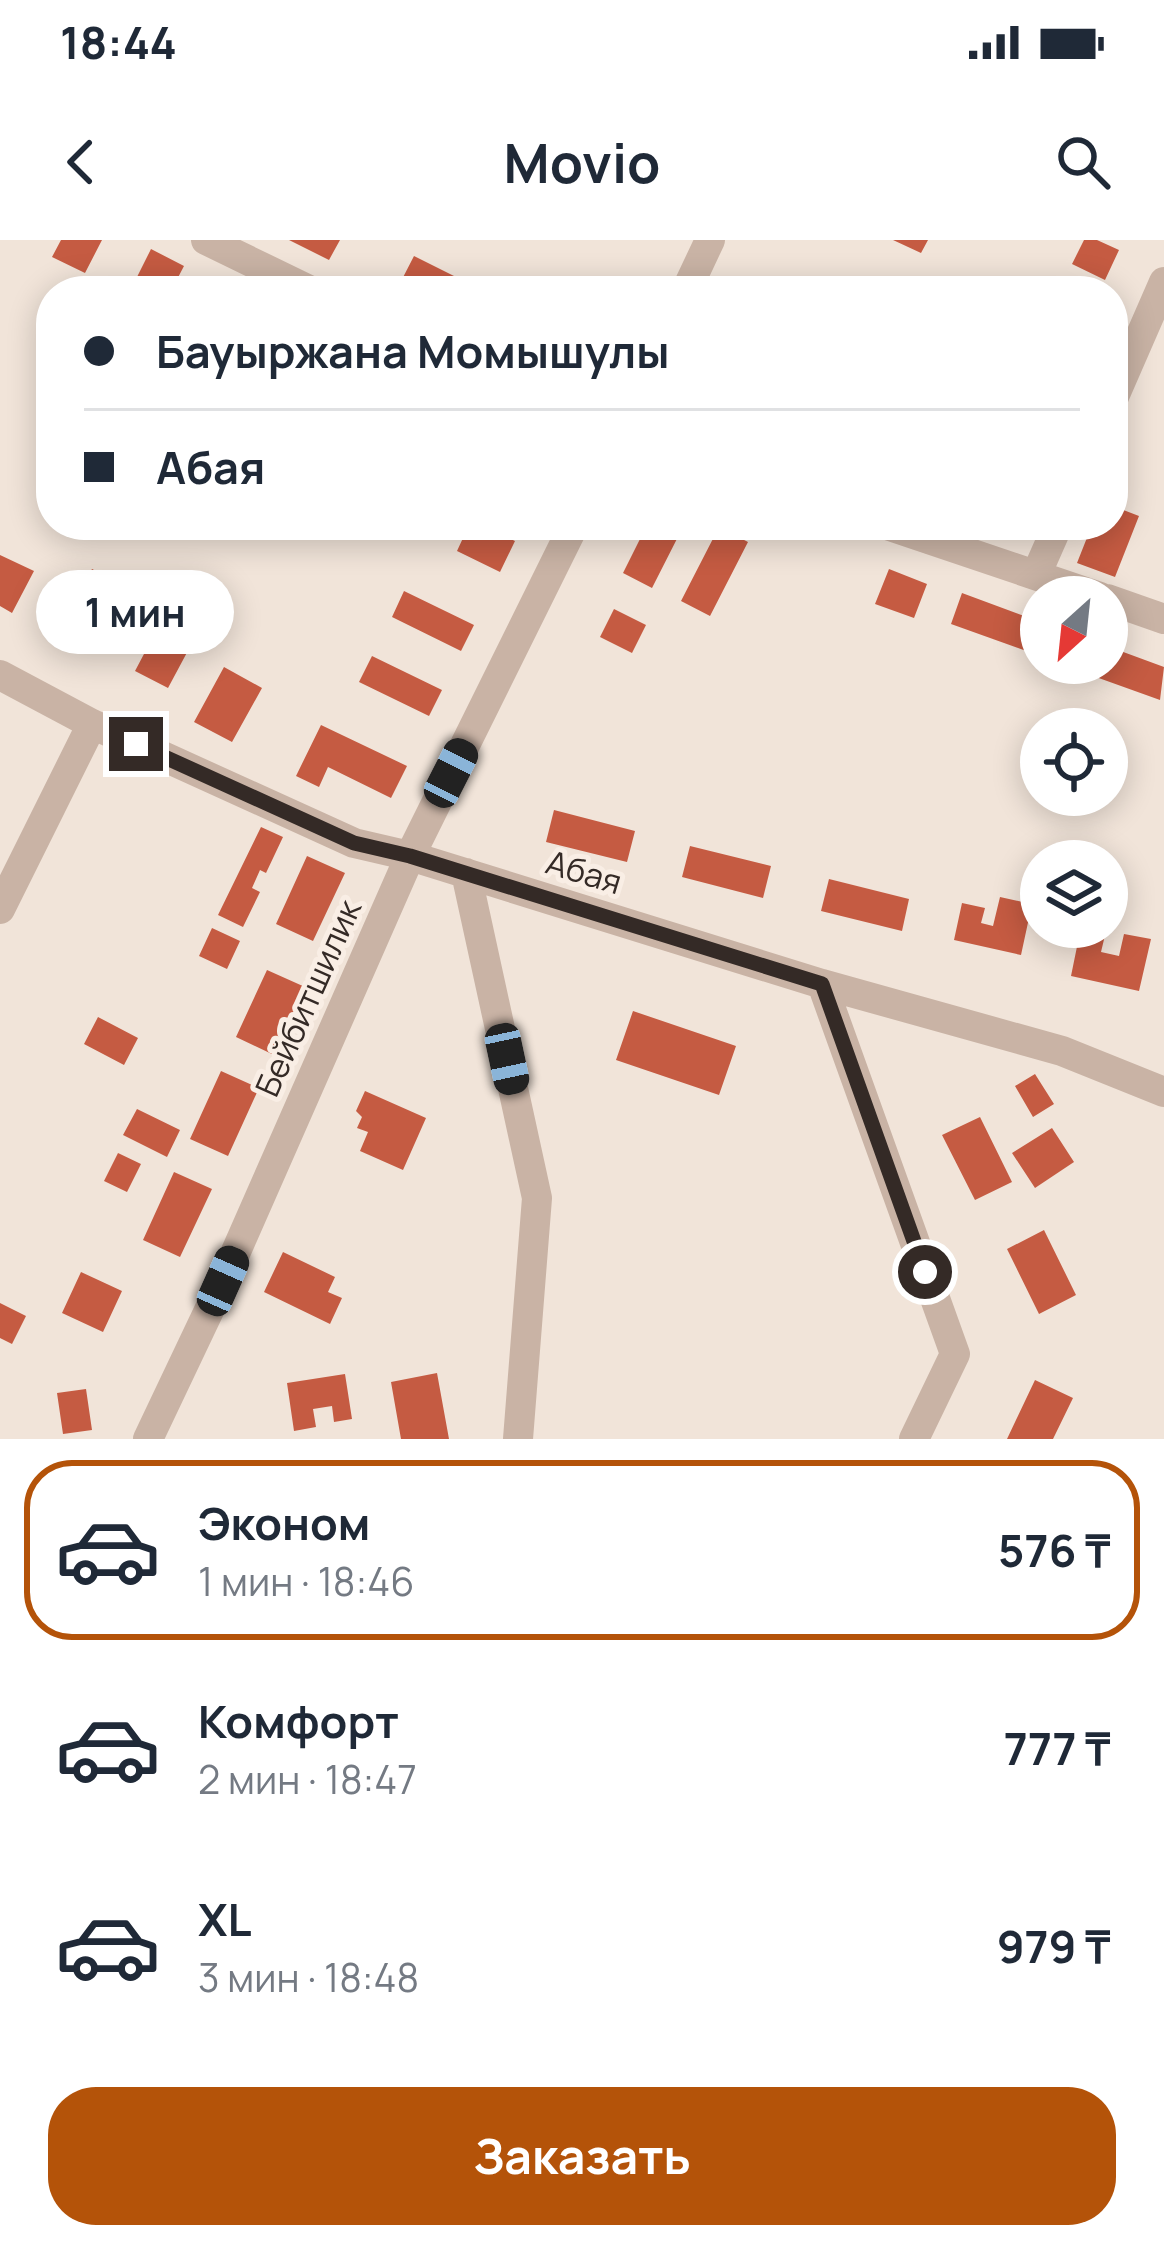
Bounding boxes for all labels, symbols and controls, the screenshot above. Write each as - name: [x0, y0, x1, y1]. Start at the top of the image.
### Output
- text: 18:44: [60, 11, 177, 73]
- text: Movio: [504, 125, 660, 199]
- icon: back: [48, 129, 114, 195]
- icon: search: [1050, 129, 1116, 195]
- text: Бауыржана Момышулы: [156, 320, 669, 382]
- text: Абая: [156, 436, 265, 498]
- callout: 1 мин: [37, 570, 235, 654]
- north arrow: [1020, 576, 1128, 684]
- map controls: [1020, 576, 1128, 948]
- text: 1 мин: [84, 585, 186, 639]
- button: locate: [1020, 708, 1128, 816]
- route end: [109, 717, 163, 771]
- car: [419, 733, 483, 813]
- street label: Абая: [541, 839, 627, 904]
- button: layers: [1020, 840, 1128, 948]
- street label: Бейбитшилик: [244, 891, 372, 1103]
- car: [482, 1020, 532, 1098]
- car: [192, 1241, 254, 1321]
- route start: [898, 1245, 952, 1299]
- text: Эконом: [198, 1492, 370, 1554]
- icon: car: [54, 1496, 162, 1604]
- text: 576 ₸: [998, 1519, 1110, 1581]
- text: 1 мин · 18:46: [198, 1554, 414, 1608]
- text: Комфорт: [198, 1690, 399, 1752]
- icon: car: [54, 1694, 162, 1802]
- text: 777 ₸: [1004, 1717, 1110, 1779]
- text: 2 мин · 18:47: [198, 1752, 417, 1806]
- text: XL: [198, 1888, 252, 1950]
- icon: car: [54, 1892, 162, 2000]
- text: 979 ₸: [997, 1915, 1110, 1977]
- text: 3 мин · 18:48: [198, 1950, 419, 2004]
- button: Заказать: [48, 2087, 1116, 2225]

